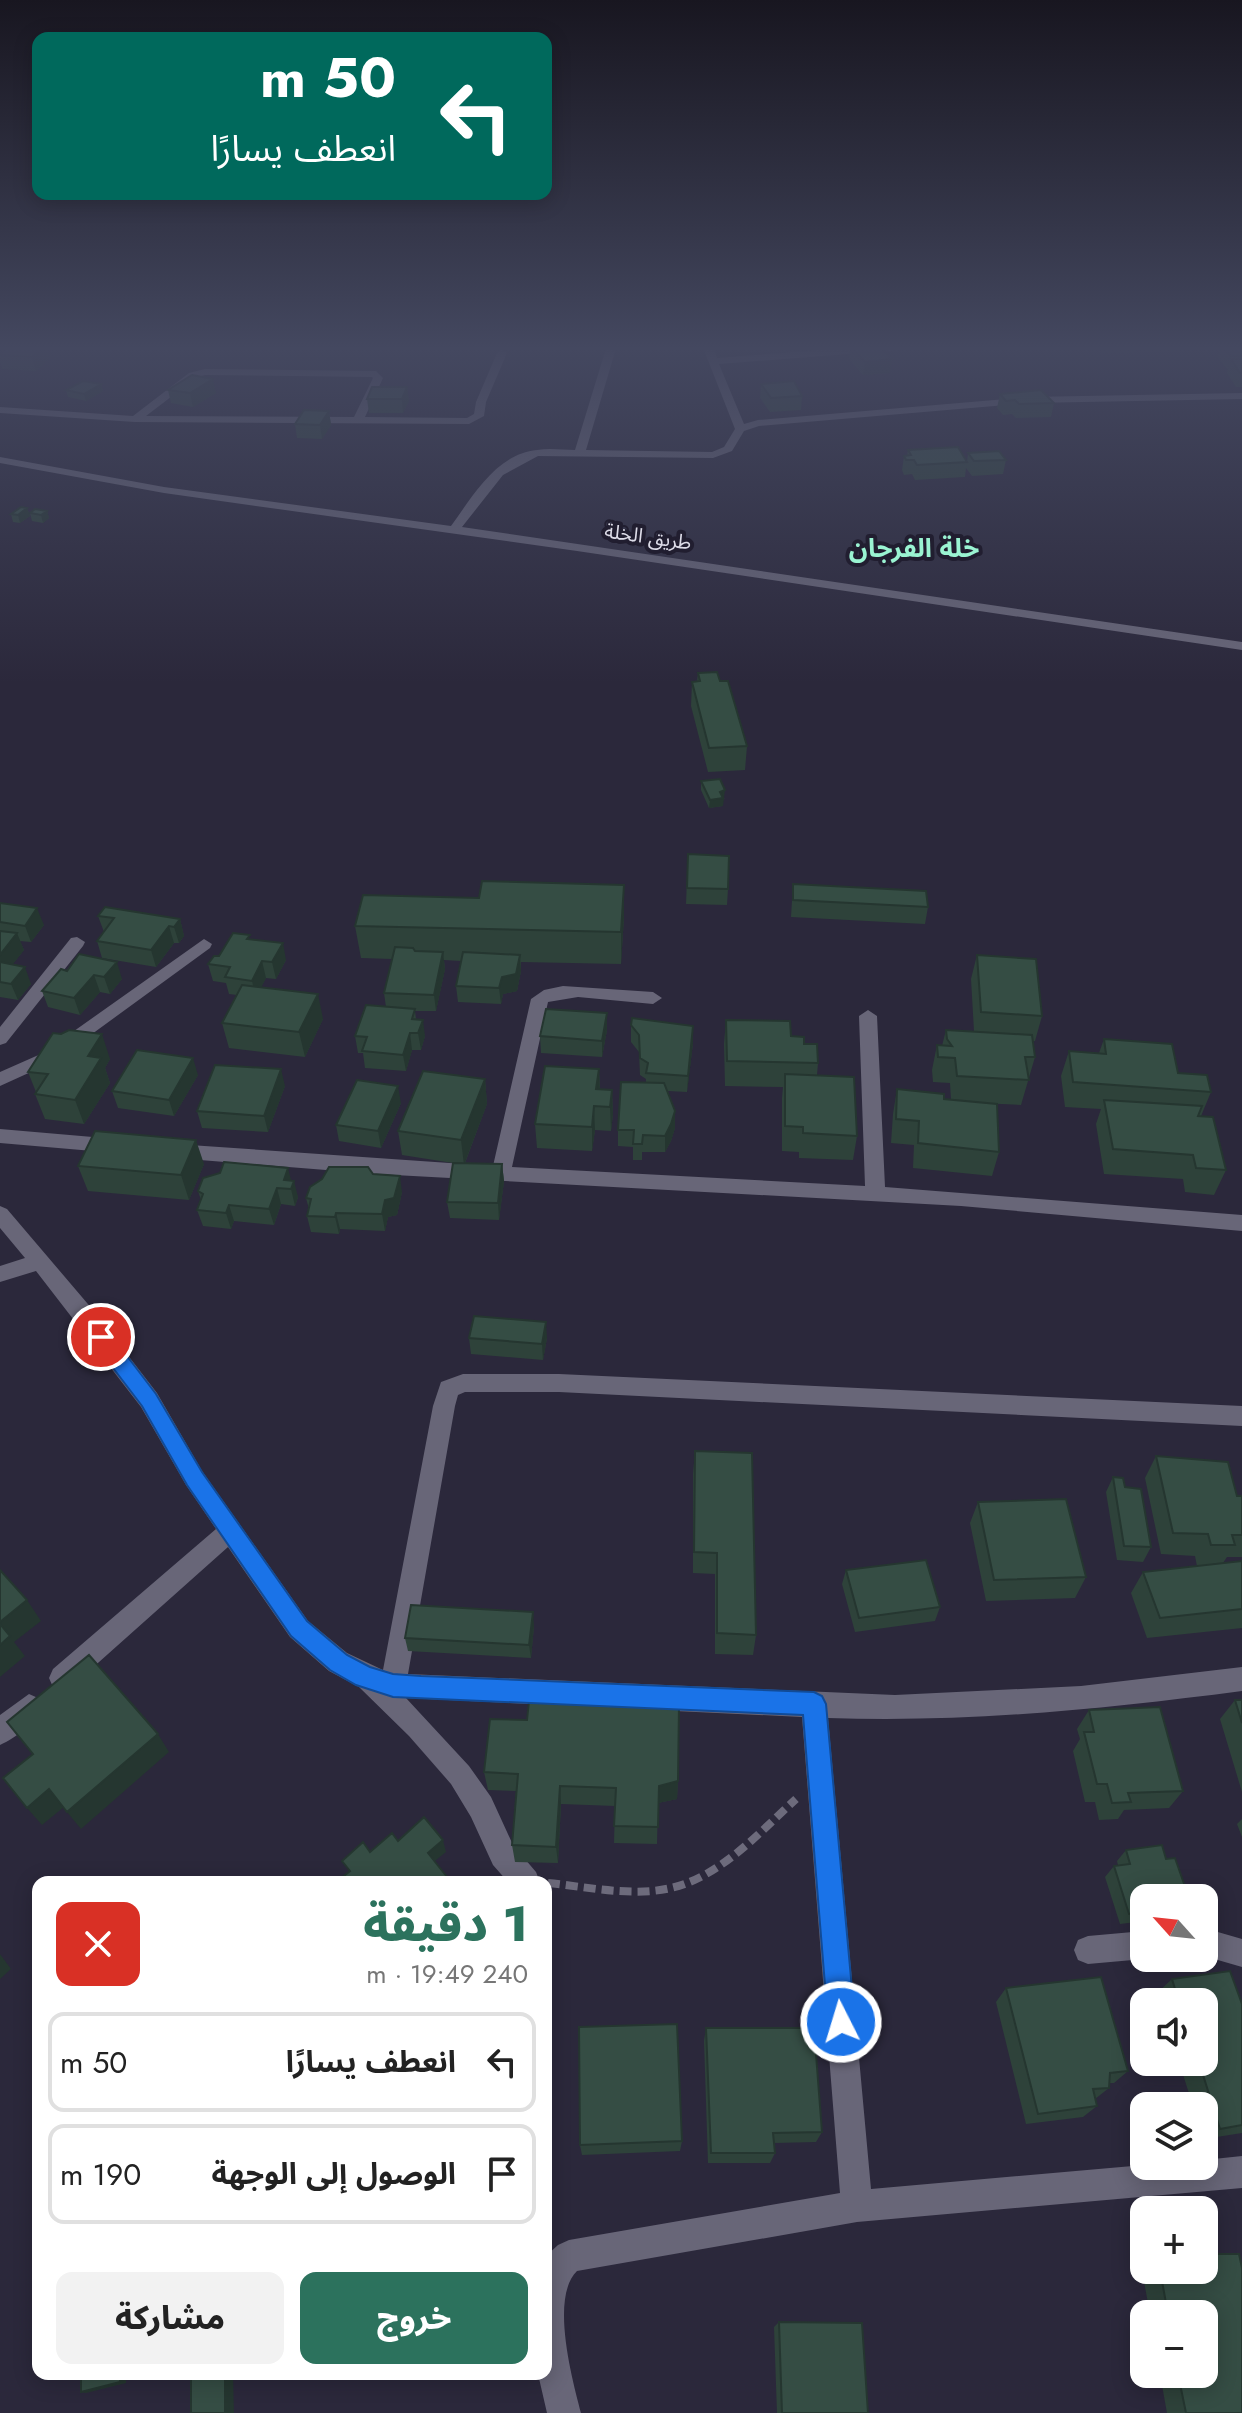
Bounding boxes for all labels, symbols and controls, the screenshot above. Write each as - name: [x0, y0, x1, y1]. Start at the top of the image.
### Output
- text: 50 m: [260, 37, 396, 118]
- icon: left: [424, 64, 528, 168]
- text: انعطف يسارًا: [210, 122, 396, 174]
- street label: طريق الخلة: [603, 517, 693, 557]
- district label: خلة الفرجان: [849, 529, 979, 567]
- pin: [67, 1303, 135, 1371]
- icon: arrive: [79, 1315, 123, 1359]
- north arrow: [1130, 1884, 1218, 1972]
- map controls: [1130, 1884, 1218, 2388]
- text: 1 دقيقة: [363, 1890, 528, 1959]
- button: close: [56, 1902, 140, 1986]
- text: 240 m · 19:49: [366, 1955, 528, 1993]
- position arrow: [799, 1980, 883, 2064]
- button: sound: [1130, 1988, 1218, 2076]
- text: انعطف يسارًا: [286, 2040, 456, 2083]
- icon: left: [480, 2040, 524, 2084]
- text: 50 m: [60, 2041, 127, 2084]
- button: layers: [1130, 2092, 1218, 2180]
- text: الوصول إلى الوجهة: [211, 2152, 456, 2195]
- icon: arrive: [480, 2152, 524, 2196]
- text: 190 m: [60, 2153, 141, 2196]
- button: +: [1130, 2196, 1218, 2284]
- button: مشاركة: [56, 2272, 284, 2364]
- button: خروج: [300, 2272, 528, 2364]
- button: −: [1130, 2300, 1218, 2388]

